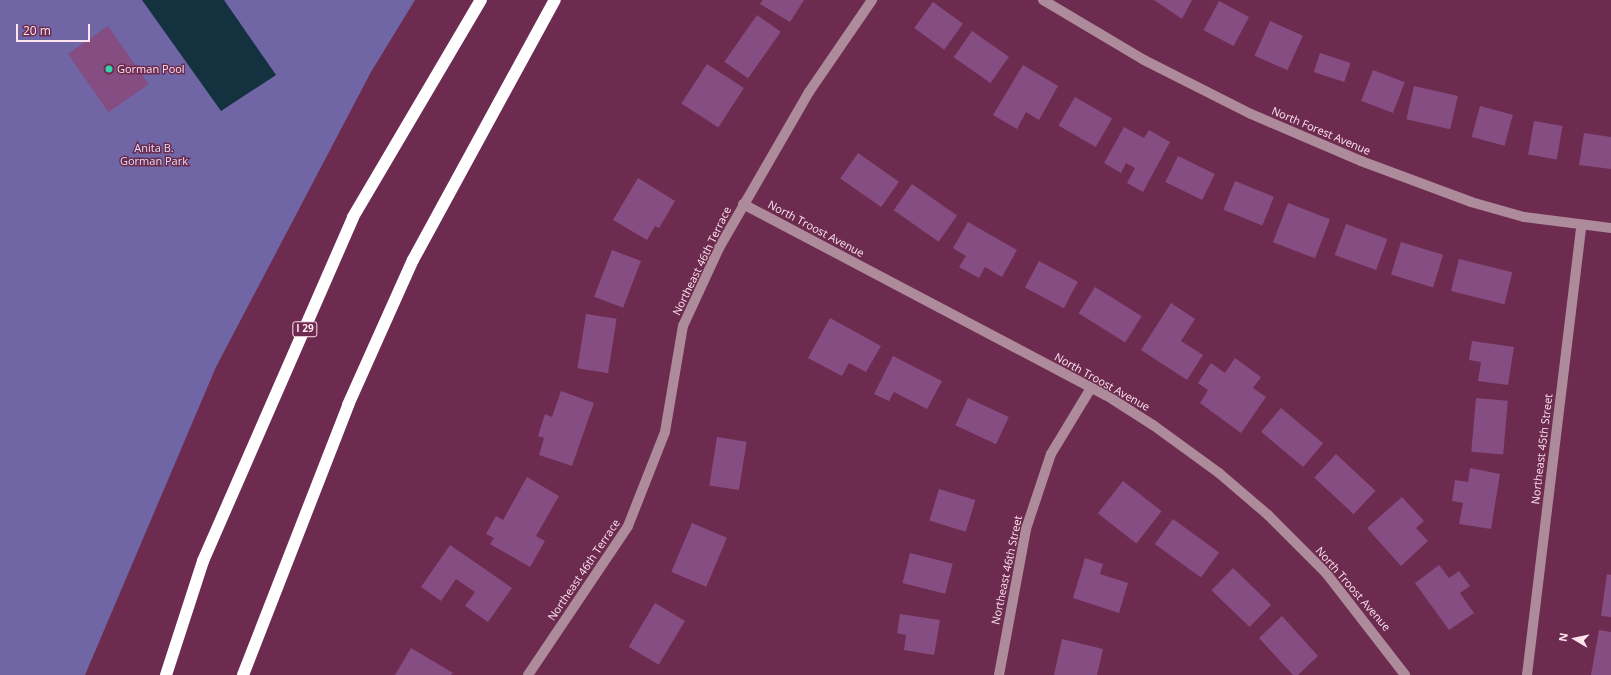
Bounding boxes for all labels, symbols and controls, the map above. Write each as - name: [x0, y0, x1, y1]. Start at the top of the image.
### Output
- scale bar: [18, 16, 92, 42]
- text: 20 m: [23, 22, 51, 39]
- place label: Gorman Pool: [117, 62, 185, 76]
- marker: Gorman Pool: [104, 64, 114, 74]
- street label: North Forest Avenue: [1270, 104, 1372, 158]
- park label: Anita B. Gorman Park: [120, 142, 188, 168]
- street label: North Troost Avenue: [766, 198, 866, 260]
- street label: Northeast 46th Terrace: [670, 205, 734, 317]
- road number: I 29: [292, 321, 318, 337]
- street label: North Troost Avenue: [1052, 350, 1152, 414]
- street label: Northeast 45th Street: [1529, 393, 1555, 505]
- street label: Northeast 46th Street: [989, 514, 1025, 626]
- street label: Northeast 46th Terrace: [545, 517, 623, 623]
- street label: North Troost Avenue: [1313, 544, 1393, 634]
- north arrow: [1555, 619, 1595, 659]
- text: N: [1555, 631, 1571, 643]

